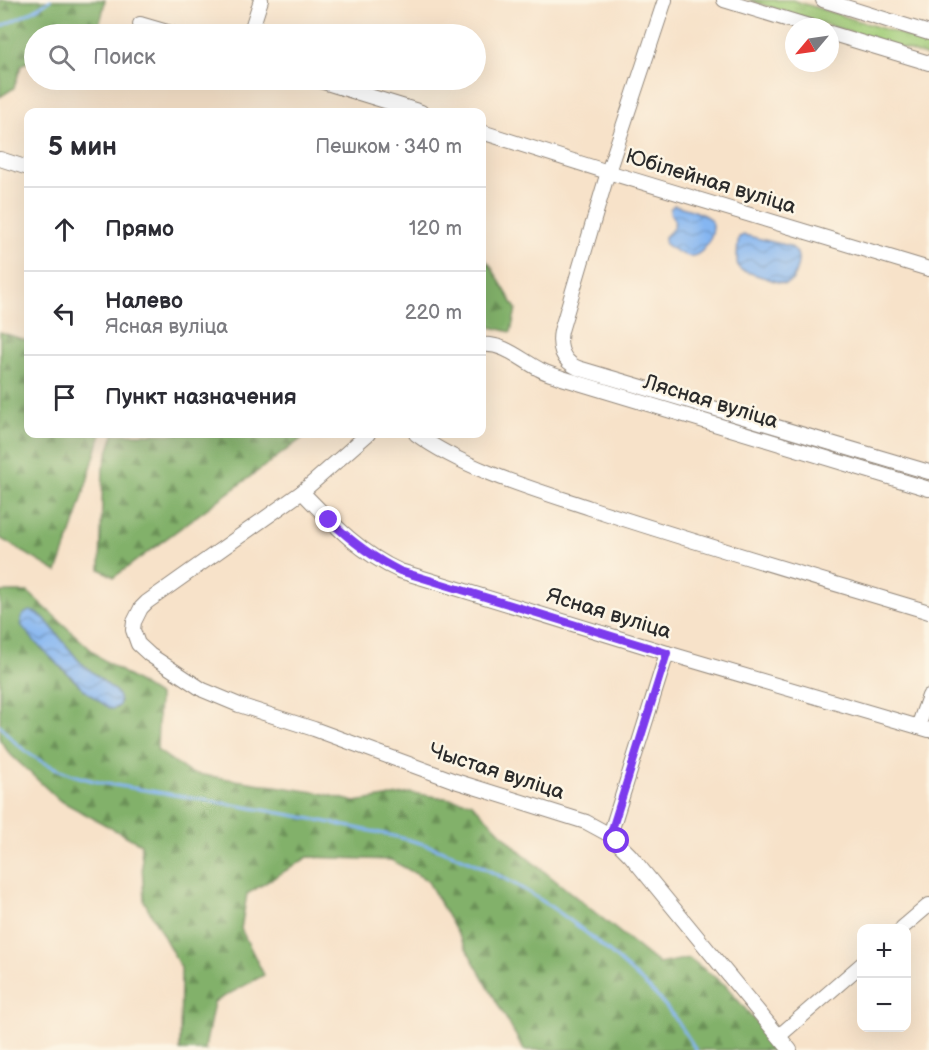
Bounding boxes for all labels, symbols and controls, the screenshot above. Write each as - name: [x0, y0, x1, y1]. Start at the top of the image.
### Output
- north arrow: [785, 18, 839, 72]
- search box: [24, 24, 486, 90]
- icon: search: [45, 41, 78, 74]
- text: Поиск: [93, 44, 156, 71]
- text: 5 мин: [48, 132, 117, 163]
- text: Пешком · 340 m: [315, 135, 462, 159]
- street label: Юбілейная вуліца: [623, 144, 800, 219]
- icon: ahead: [48, 213, 81, 246]
- text: Прямо: [105, 216, 174, 243]
- text: 120 m: [409, 217, 462, 241]
- text: Налево: [105, 288, 183, 315]
- icon: left: [48, 297, 81, 330]
- text: 220 m: [405, 301, 462, 325]
- text: Ясная вуліца: [105, 315, 228, 339]
- street label: Лясная вуліца: [640, 369, 782, 434]
- icon: arrive: [48, 381, 81, 414]
- text: Пункт назначения: [105, 384, 297, 411]
- route end: [315, 506, 341, 532]
- street label: Ясная вуліца: [543, 583, 675, 644]
- street label: Чыстая вуліца: [426, 738, 568, 805]
- route start: [603, 827, 629, 853]
- map controls: [857, 924, 911, 1032]
- button: +: [857, 924, 911, 978]
- button: −: [857, 978, 911, 1032]

